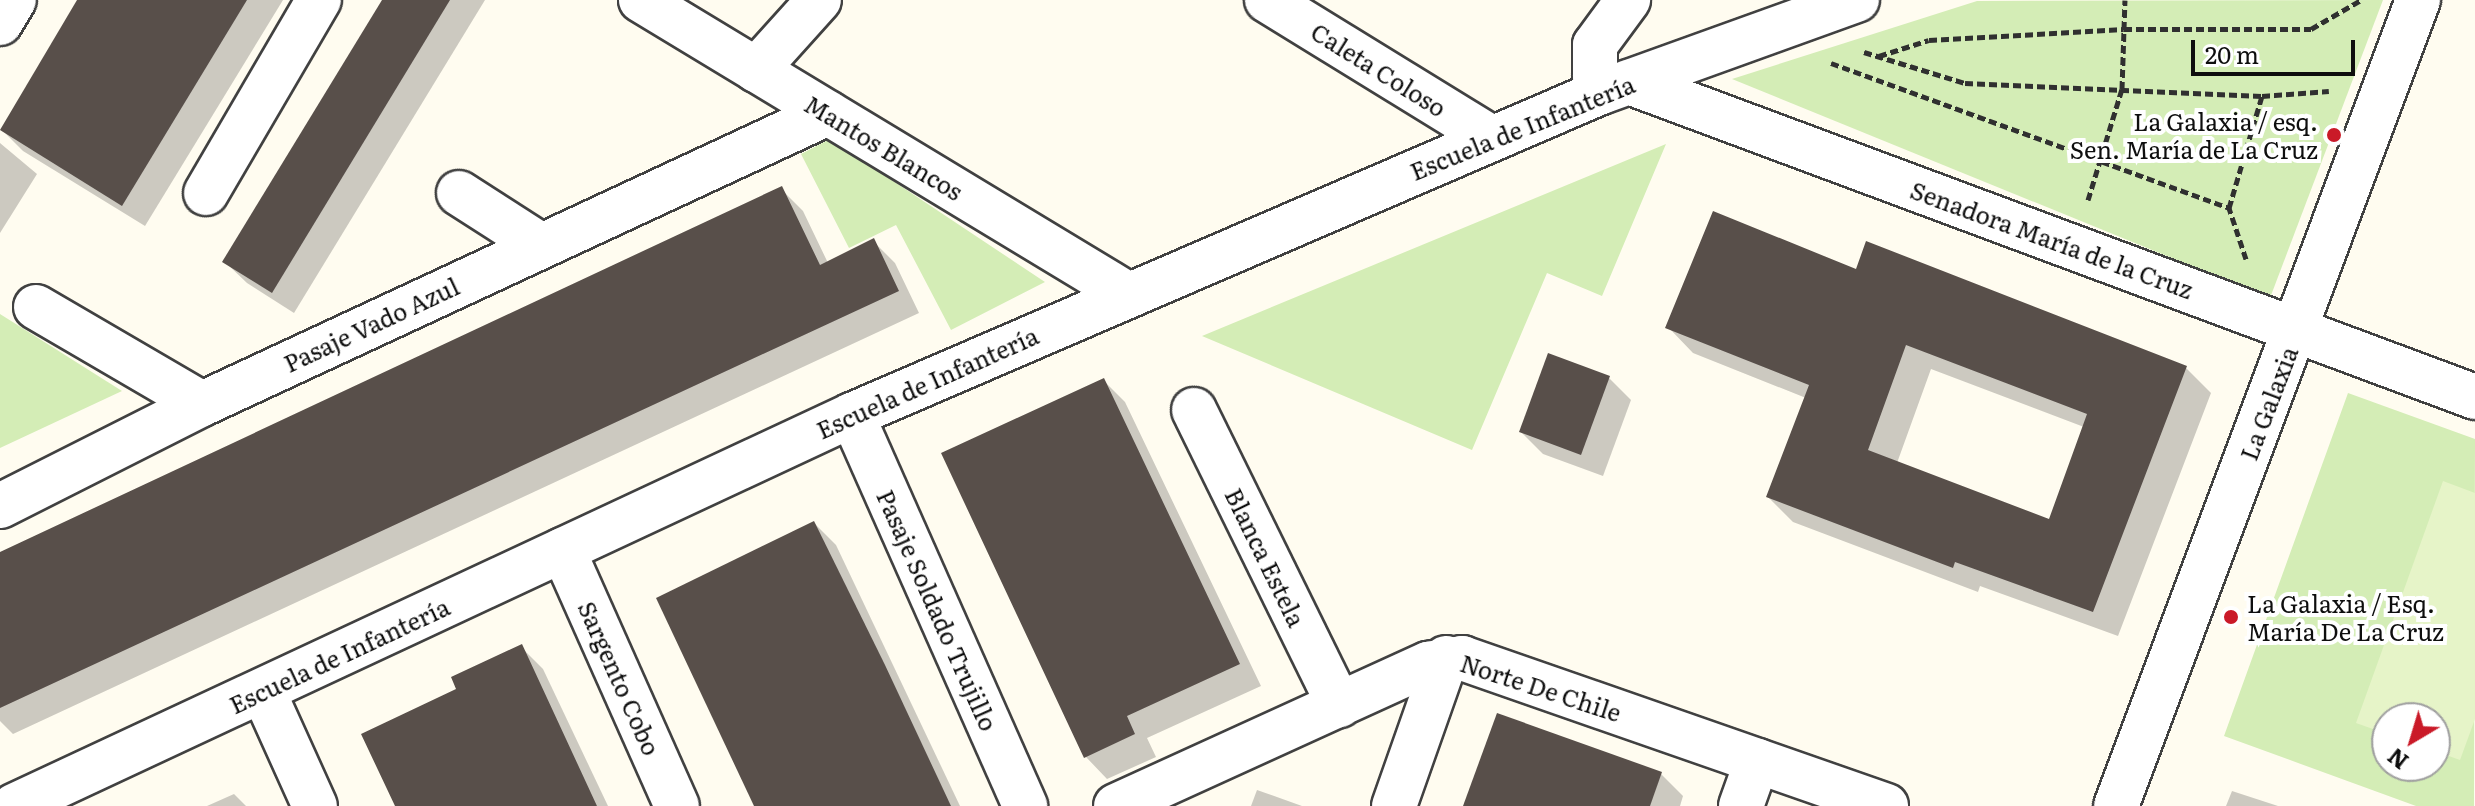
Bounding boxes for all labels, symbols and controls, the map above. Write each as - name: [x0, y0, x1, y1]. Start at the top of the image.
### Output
- street label: Caleta Coloso: [1306, 16, 1452, 122]
- scale bar: [2195, 24, 2359, 74]
- text: 20 m: [2205, 36, 2259, 71]
- street label: Escuela de Infantería: [1406, 69, 1638, 185]
- street label: Mantos Blancos: [800, 89, 968, 205]
- place label: La Galaxia / esq. Sen. María de La Cruz: [2070, 107, 2318, 163]
- marker: La Galaxia / esq. Sen. María de La Cruz: [2325, 126, 2343, 144]
- street label: Senadora María de la Cruz: [1907, 174, 2197, 304]
- street label: Pasaje Vado Azul: [279, 271, 463, 377]
- street label: Escuela de Infantería: [812, 320, 1042, 444]
- street label: La Galaxia: [2233, 342, 2303, 464]
- street label: Blanca Estela: [1220, 483, 1312, 631]
- street label: Pasaje Soldado Trujillo: [872, 485, 1004, 735]
- place label: La Galaxia / Esq. María De La Cruz: [2247, 589, 2444, 645]
- street label: Escuela de Infantería: [224, 591, 454, 719]
- street label: Sargento Cobo: [573, 596, 667, 760]
- marker: La Galaxia / Esq. María De La Cruz: [2222, 608, 2240, 626]
- street label: Norte De Chile: [1457, 647, 1625, 727]
- north arrow: [2371, 702, 2451, 782]
- text: N: [2380, 741, 2415, 778]

